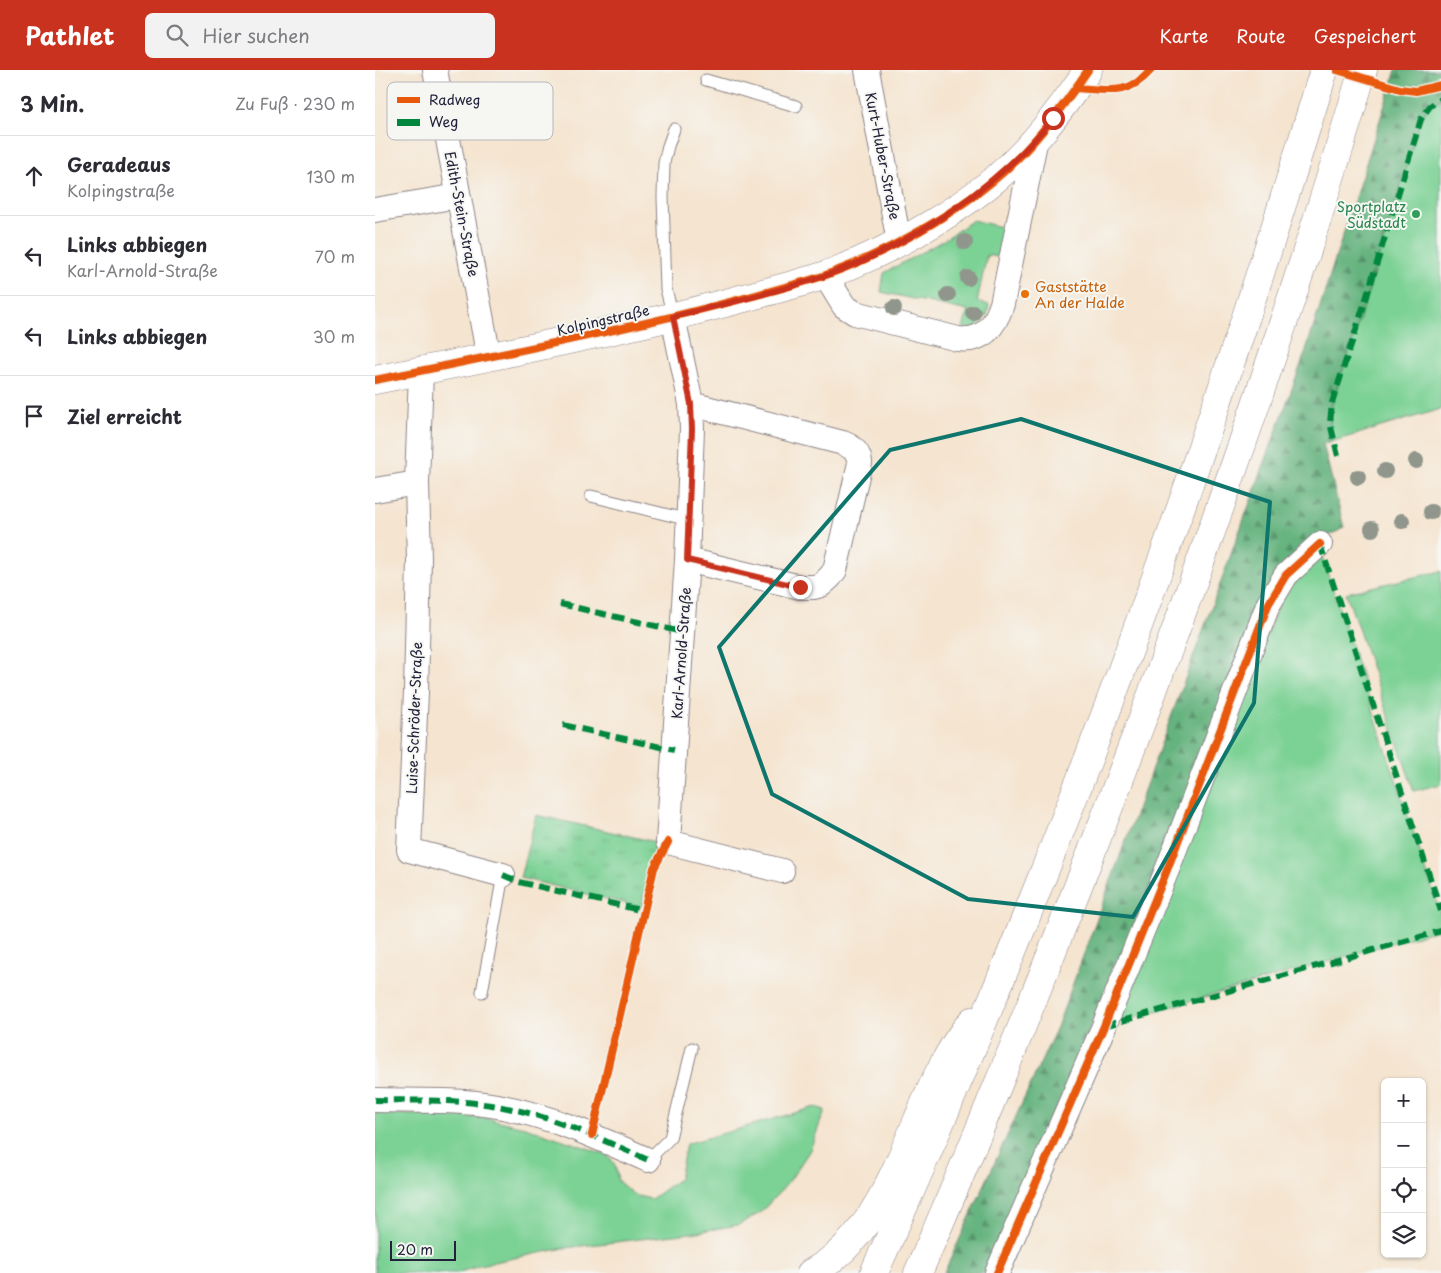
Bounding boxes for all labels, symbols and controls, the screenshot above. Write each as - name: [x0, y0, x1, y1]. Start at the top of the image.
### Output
- search box: [145, 13, 495, 58]
- text: Pathlet: [25, 17, 115, 53]
- icon: search: [163, 21, 191, 49]
- text: Hier suchen: [203, 21, 310, 49]
- text: Karte: [1160, 22, 1208, 49]
- text: Route: [1236, 22, 1286, 49]
- text: Gespeichert: [1314, 22, 1416, 49]
- legend: [387, 82, 553, 140]
- text: 3 Min.: [20, 87, 84, 119]
- text: Radweg: [429, 89, 481, 110]
- street label: Kurt-Huber-Straße: [860, 90, 906, 222]
- text: Zu Fuß · 230 m: [235, 91, 355, 115]
- route start: [1042, 107, 1065, 130]
- text: Weg: [429, 111, 458, 132]
- street label: Edith-Stein-Straße: [440, 149, 484, 279]
- text: Geradeaus: [67, 150, 171, 178]
- icon: ahead: [20, 162, 48, 190]
- text: 130 m: [307, 164, 355, 188]
- text: Kolpingstraße: [67, 178, 175, 202]
- place label: Sportplatz Südstadt: [1337, 196, 1406, 233]
- marker: Sportplatz Südstadt: [1410, 208, 1422, 220]
- text: Links abbiegen: [67, 230, 207, 258]
- icon: left: [20, 242, 48, 270]
- text: 70 m: [315, 244, 355, 268]
- text: Karl-Arnold-Straße: [67, 258, 218, 282]
- place label: Gaststätte An der Halde: [1035, 276, 1125, 313]
- marker: Gaststätte An der Halde: [1019, 288, 1031, 300]
- street label: Kolpingstraße: [555, 299, 651, 341]
- icon: left: [20, 322, 48, 350]
- text: Links abbiegen: [67, 322, 207, 350]
- text: 30 m: [313, 324, 355, 348]
- icon: arrive: [20, 402, 48, 430]
- text: Ziel erreicht: [67, 402, 182, 430]
- route end: [789, 576, 812, 599]
- street label: Karl-Arnold-Straße: [666, 586, 696, 720]
- street label: Luise-Schröder-Straße: [401, 642, 427, 794]
- map controls: [1381, 1078, 1426, 1258]
- button: +: [1381, 1078, 1426, 1123]
- button: −: [1381, 1123, 1426, 1168]
- button: locate: [1381, 1168, 1426, 1213]
- button: layers: [1381, 1213, 1426, 1258]
- scale bar: [390, 1238, 456, 1261]
- text: 20 m: [397, 1239, 433, 1260]

